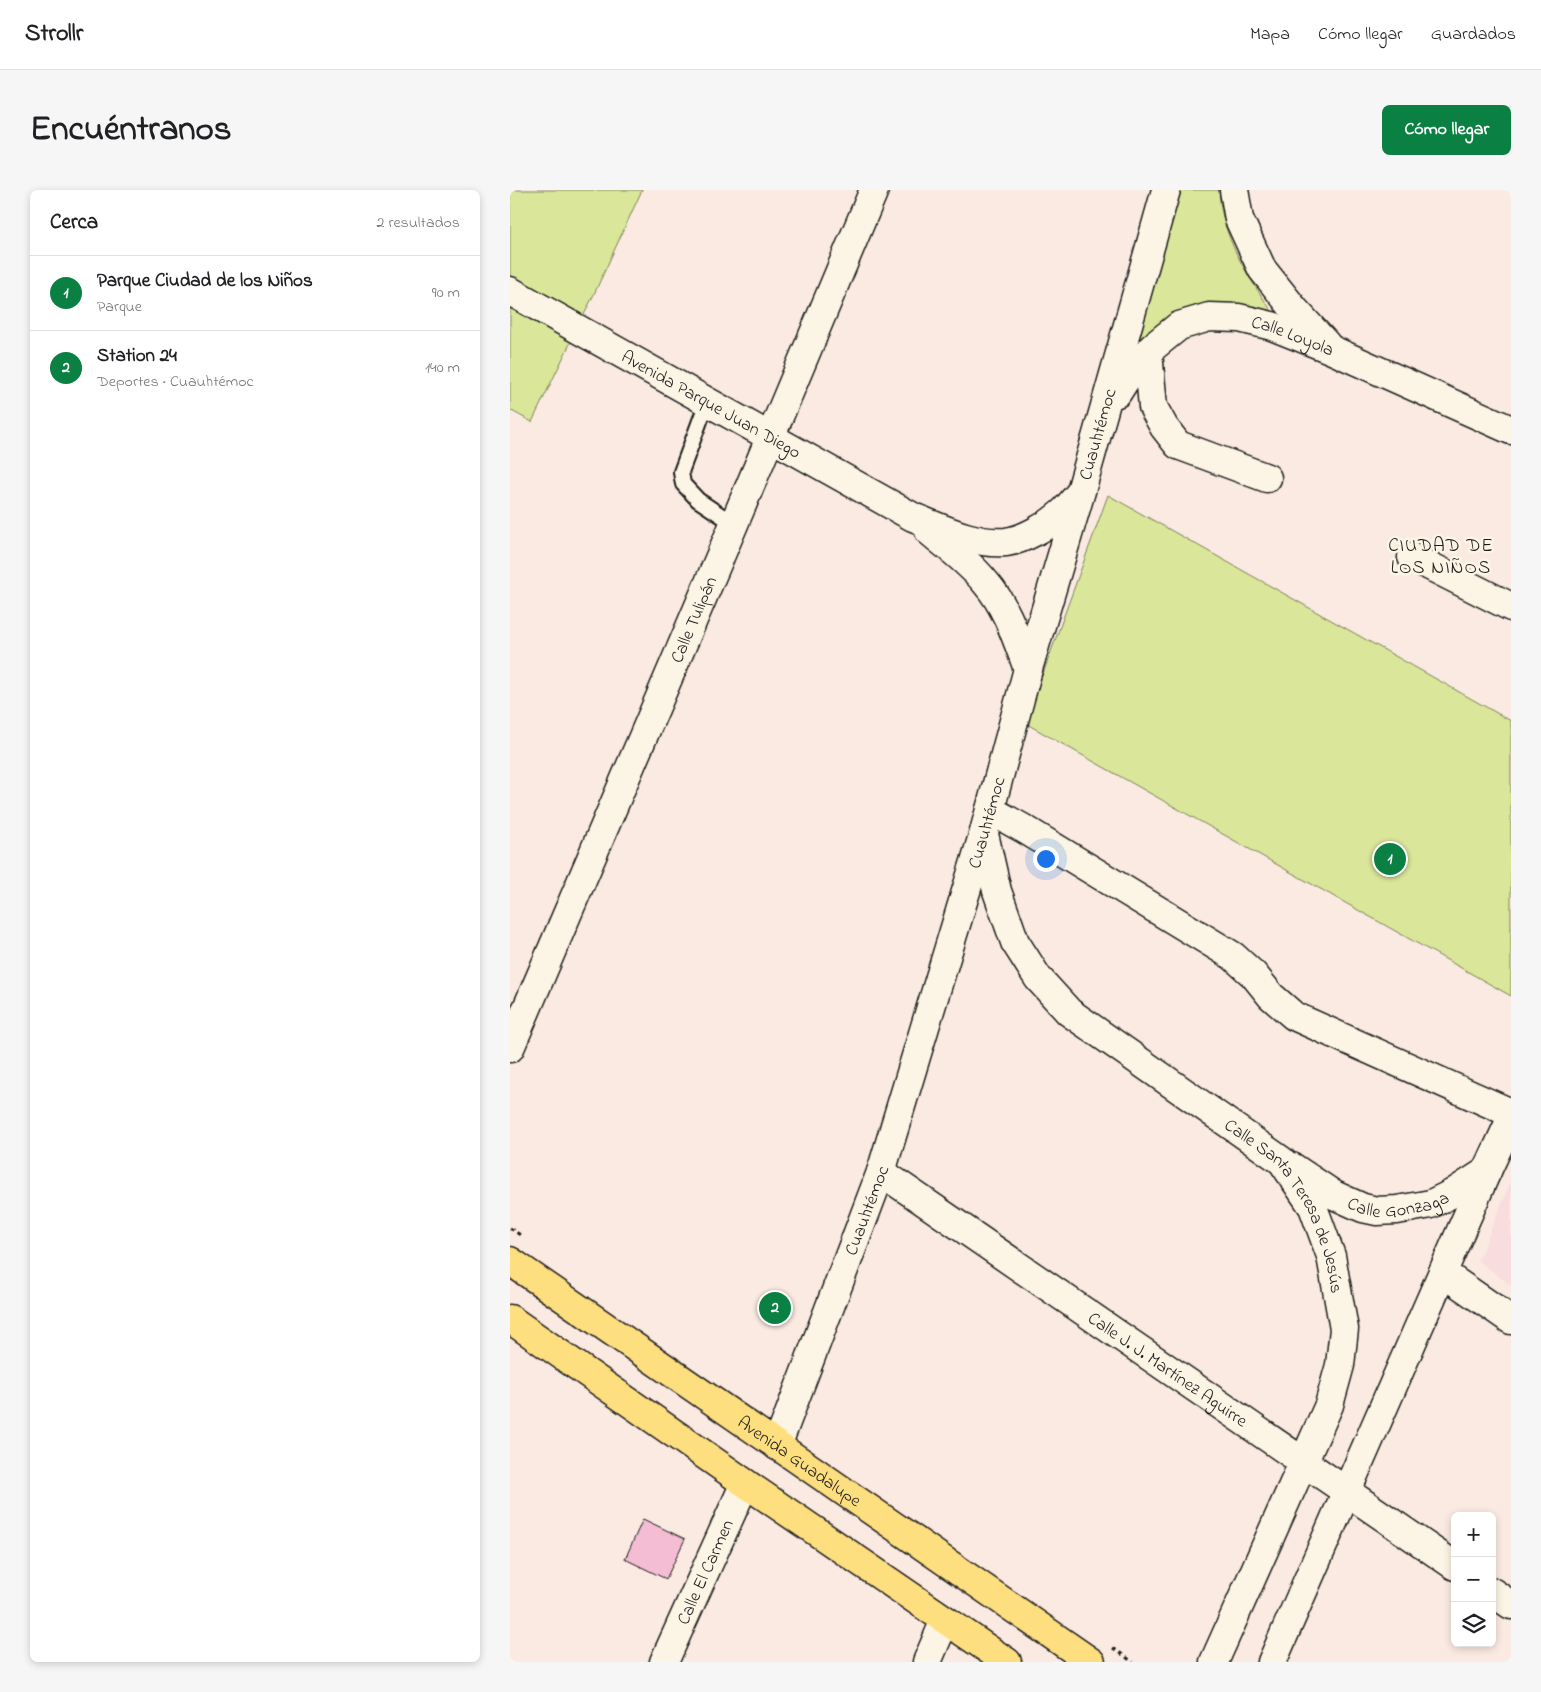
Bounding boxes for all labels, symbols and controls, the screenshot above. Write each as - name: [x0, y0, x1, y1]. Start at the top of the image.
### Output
- text: Strollr: [25, 17, 83, 52]
- text: Mapa: [1250, 22, 1290, 48]
- text: Cómo llegar: [1318, 22, 1403, 48]
- text: Guardados: [1431, 22, 1516, 48]
- text: Encuéntranos: [30, 105, 232, 156]
- button: Cómo llegar: [1382, 105, 1511, 155]
- text: Cerca: [50, 208, 98, 238]
- text: 2 resultados: [377, 211, 460, 235]
- text: Parque Ciudad de los Niños: [97, 268, 313, 295]
- text: 1: [63, 281, 69, 305]
- text: 90 m: [432, 281, 460, 305]
- text: Parque: [97, 295, 142, 319]
- street label: Calle Loyola: [1248, 310, 1337, 364]
- text: Station 24: [97, 343, 177, 370]
- street label: Avenida Parque Juan Diego: [616, 345, 805, 467]
- text: 2: [62, 356, 70, 380]
- text: 140 m: [425, 356, 460, 380]
- text: Deportes · Cuauhtémoc: [97, 370, 254, 394]
- street label: Cuauhtémoc: [1074, 386, 1124, 484]
- district label: CIUDAD DE LOS NIÑOS: [1388, 533, 1494, 582]
- street label: Calle Tulipán: [665, 573, 725, 668]
- street label: Cuauhtémoc: [963, 774, 1013, 872]
- pin: 1: [1374, 840, 1406, 878]
- your location: [1033, 846, 1059, 872]
- street label: Calle Santa Teresa de Jesús: [1218, 1113, 1348, 1295]
- street label: Cuauhtémoc: [839, 1163, 897, 1260]
- street label: Calle Gonzaga: [1343, 1186, 1454, 1227]
- pin: 2: [759, 1289, 791, 1327]
- street label: Calle J. J. Martínez Aguirre: [1082, 1306, 1253, 1435]
- street label: Avenida Guadalupe: [731, 1411, 867, 1515]
- map controls: [1451, 1512, 1496, 1647]
- button: +: [1451, 1512, 1496, 1557]
- street label: Calle El Carmen: [672, 1516, 742, 1629]
- button: −: [1451, 1557, 1496, 1602]
- button: layers: [1451, 1602, 1496, 1647]

